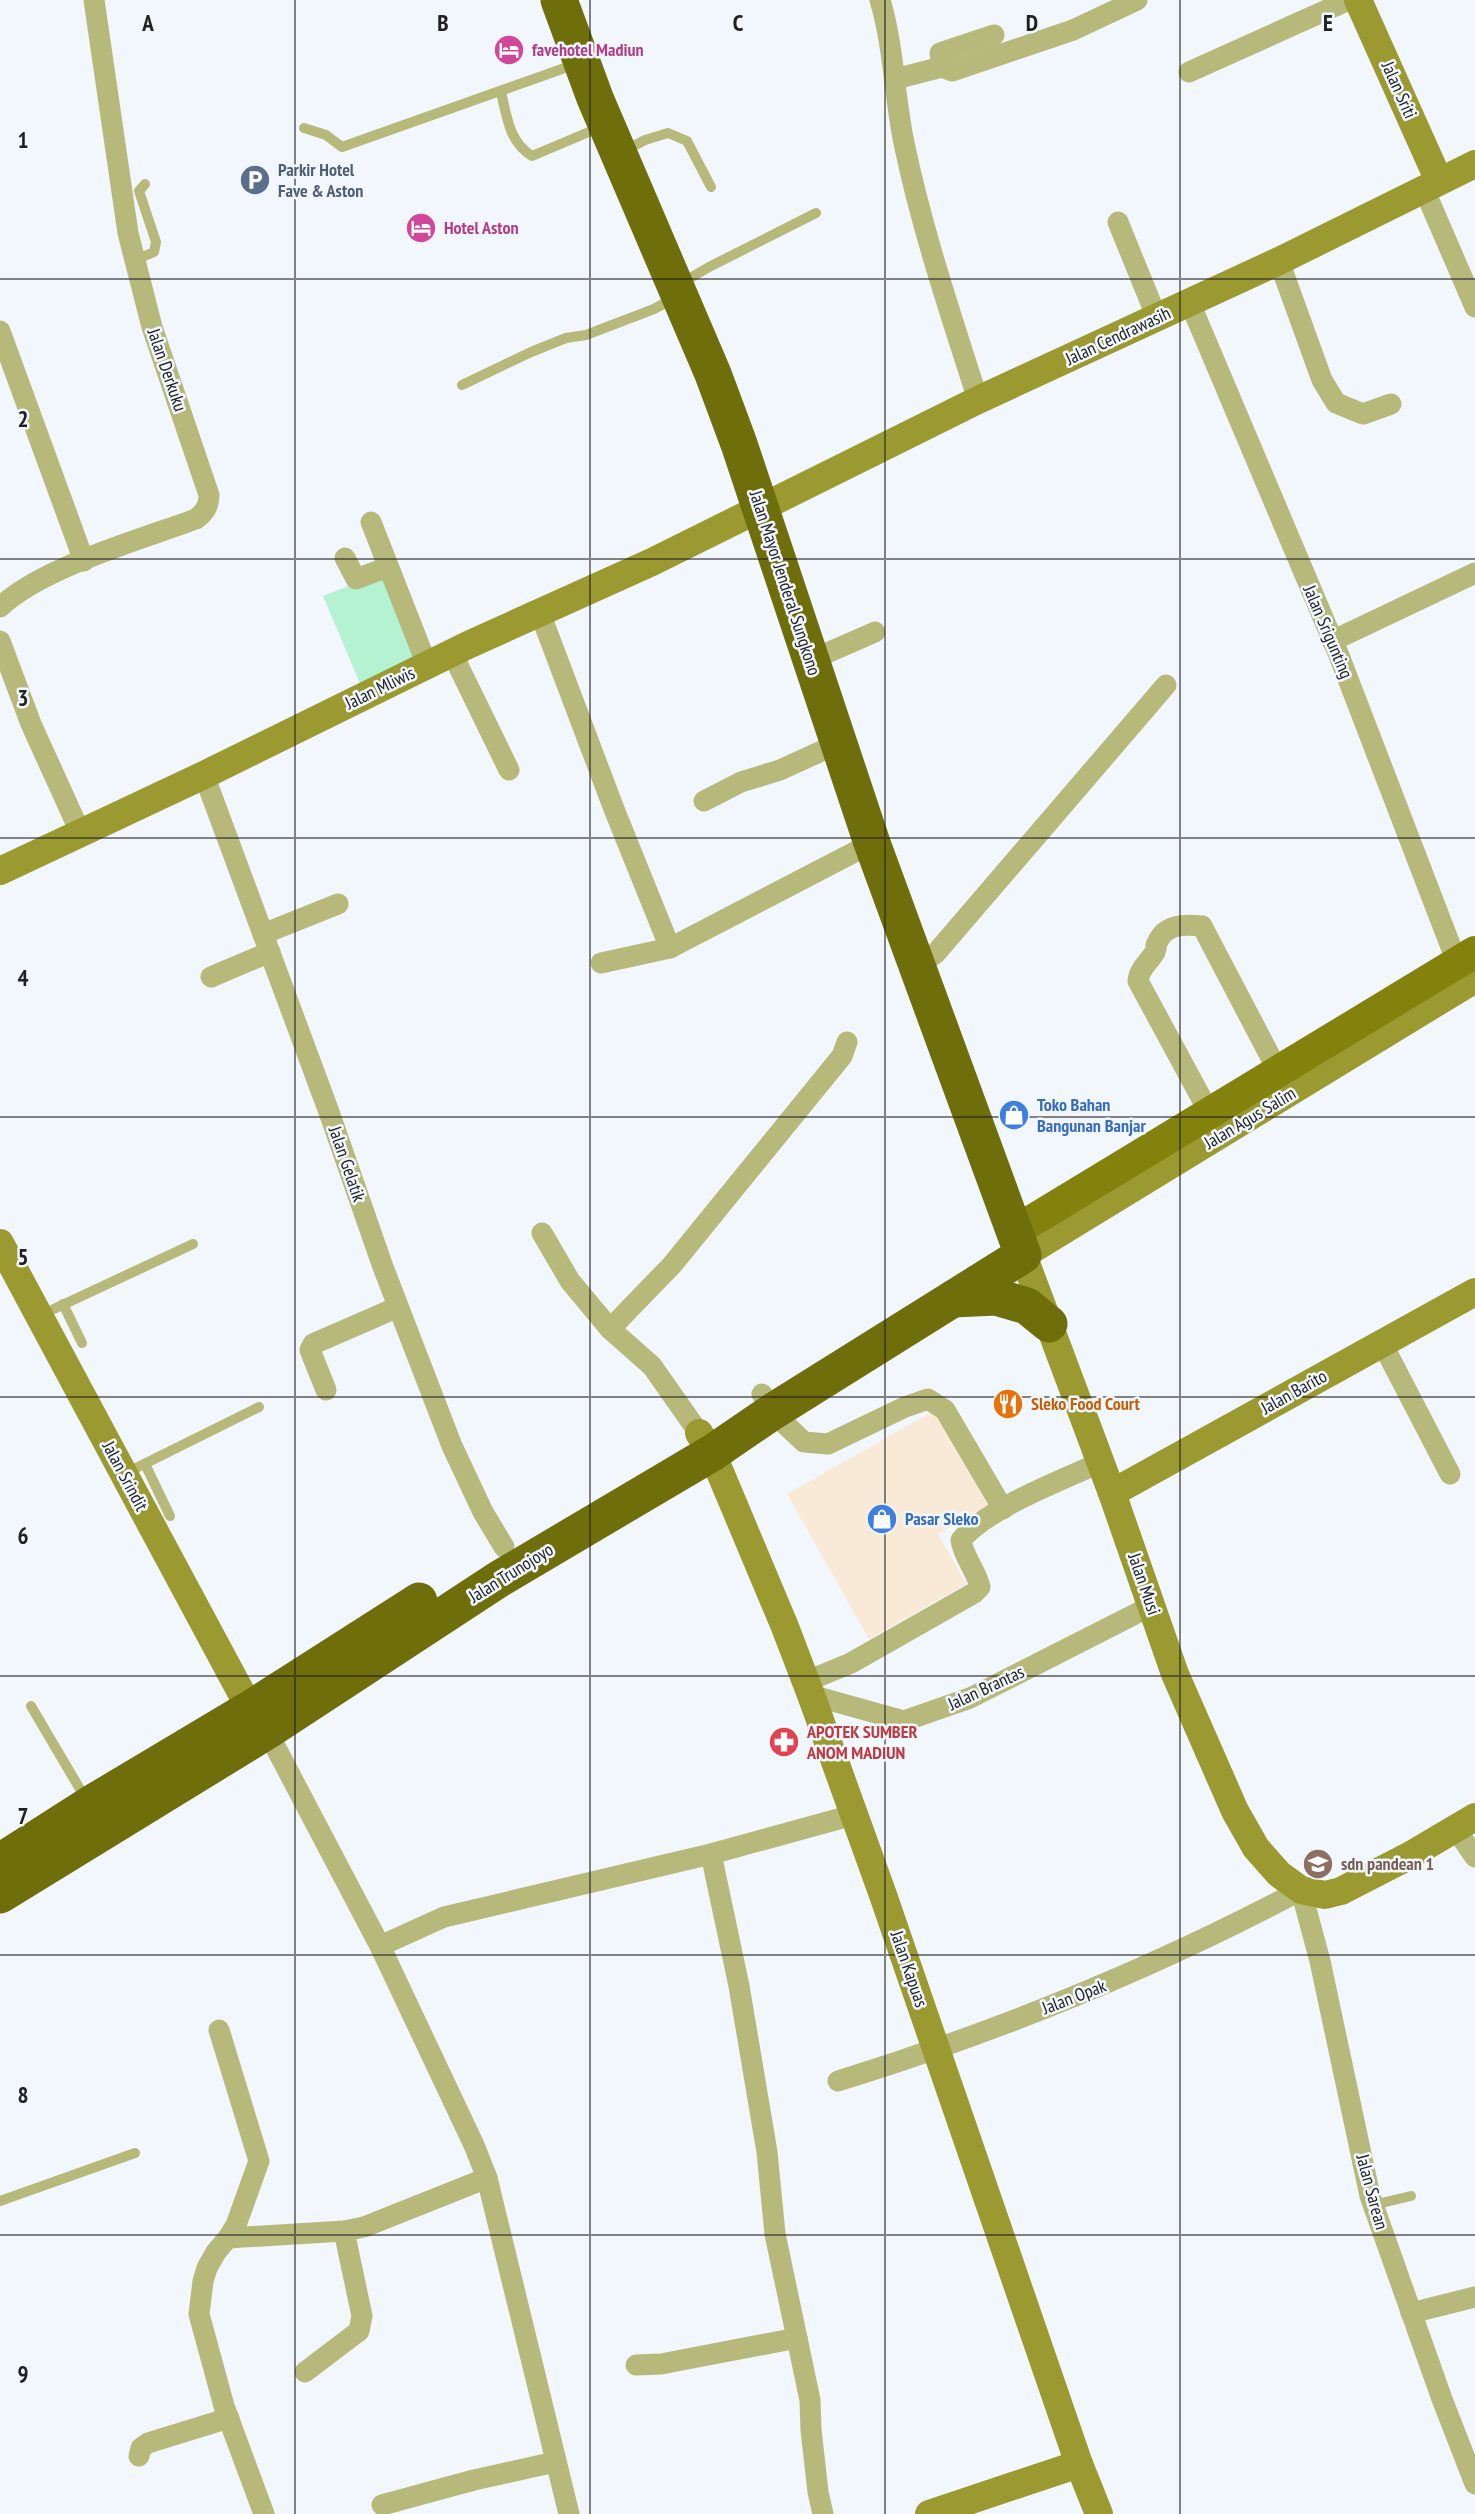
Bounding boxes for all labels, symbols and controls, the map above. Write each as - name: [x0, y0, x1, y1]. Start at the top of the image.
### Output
- text: A: [141, 8, 154, 37]
- text: B: [437, 8, 449, 37]
- text: C: [733, 8, 744, 37]
- text: D: [1026, 8, 1038, 37]
- text: E: [1323, 8, 1333, 37]
- hotel icon: favehotel Madiun: [492, 33, 526, 67]
- place label: favehotel Madiun: [532, 38, 644, 61]
- street label: Jalan Sriti: [1376, 57, 1422, 122]
- text: 1: [18, 125, 29, 154]
- place label: Parkir Hotel Fave & Aston: [278, 158, 363, 202]
- parking icon: Parkir Hotel Fave & Aston: [238, 163, 272, 197]
- hotel icon: Hotel Aston: [404, 211, 438, 245]
- place label: Hotel Aston: [444, 216, 519, 239]
- street label: Jalan Cendrawasih: [1061, 301, 1174, 370]
- street label: Jalan Derkuku: [142, 324, 192, 414]
- text: 2: [18, 404, 29, 433]
- street label: Jalan Mayor Jenderal Sungkono: [744, 487, 826, 678]
- street label: Jalan Srigunting: [1298, 581, 1358, 682]
- street label: Jalan Mliwis: [340, 661, 418, 715]
- text: 3: [18, 683, 29, 712]
- text: 4: [18, 963, 29, 992]
- street label: Jalan Agus Salim: [1199, 1081, 1300, 1154]
- place label: Toko Bahan Bangunan Banjar: [1037, 1093, 1146, 1137]
- shop icon: Toko Bahan Bangunan Banjar: [997, 1098, 1031, 1132]
- street label: Jalan Gelatik: [324, 1122, 371, 1205]
- text: 5: [18, 1242, 29, 1271]
- street label: Jalan Barito: [1256, 1364, 1331, 1419]
- restaurant icon: Sleko Food Court: [991, 1387, 1025, 1421]
- place label: Sleko Food Court: [1031, 1392, 1140, 1415]
- street label: Jalan Srindit: [97, 1436, 153, 1515]
- shop icon: Pasar Sleko: [865, 1502, 899, 1536]
- place label: Pasar Sleko: [905, 1507, 979, 1530]
- text: 6: [18, 1521, 29, 1550]
- street label: Jalan Trunojoyo: [463, 1538, 557, 1608]
- street label: Jalan Musi: [1123, 1549, 1166, 1618]
- street label: Jalan Brantas: [943, 1660, 1028, 1716]
- place label: APOTEK SUMBER ANOM MADIUN: [806, 1720, 917, 1764]
- pharmacy icon: APOTEK SUMBER ANOM MADIUN: [767, 1725, 801, 1759]
- text: 7: [18, 1801, 29, 1830]
- school or university icon: sdn pandean 1: [1301, 1847, 1335, 1881]
- place label: sdn pandean 1: [1341, 1852, 1434, 1875]
- street label: Jalan Kapuas: [885, 1927, 933, 2010]
- street label: Jalan Opak: [1038, 1974, 1109, 2020]
- text: 8: [18, 2080, 29, 2109]
- street label: Jalan Sarean: [1351, 2151, 1394, 2232]
- text: 9: [18, 2359, 29, 2388]

